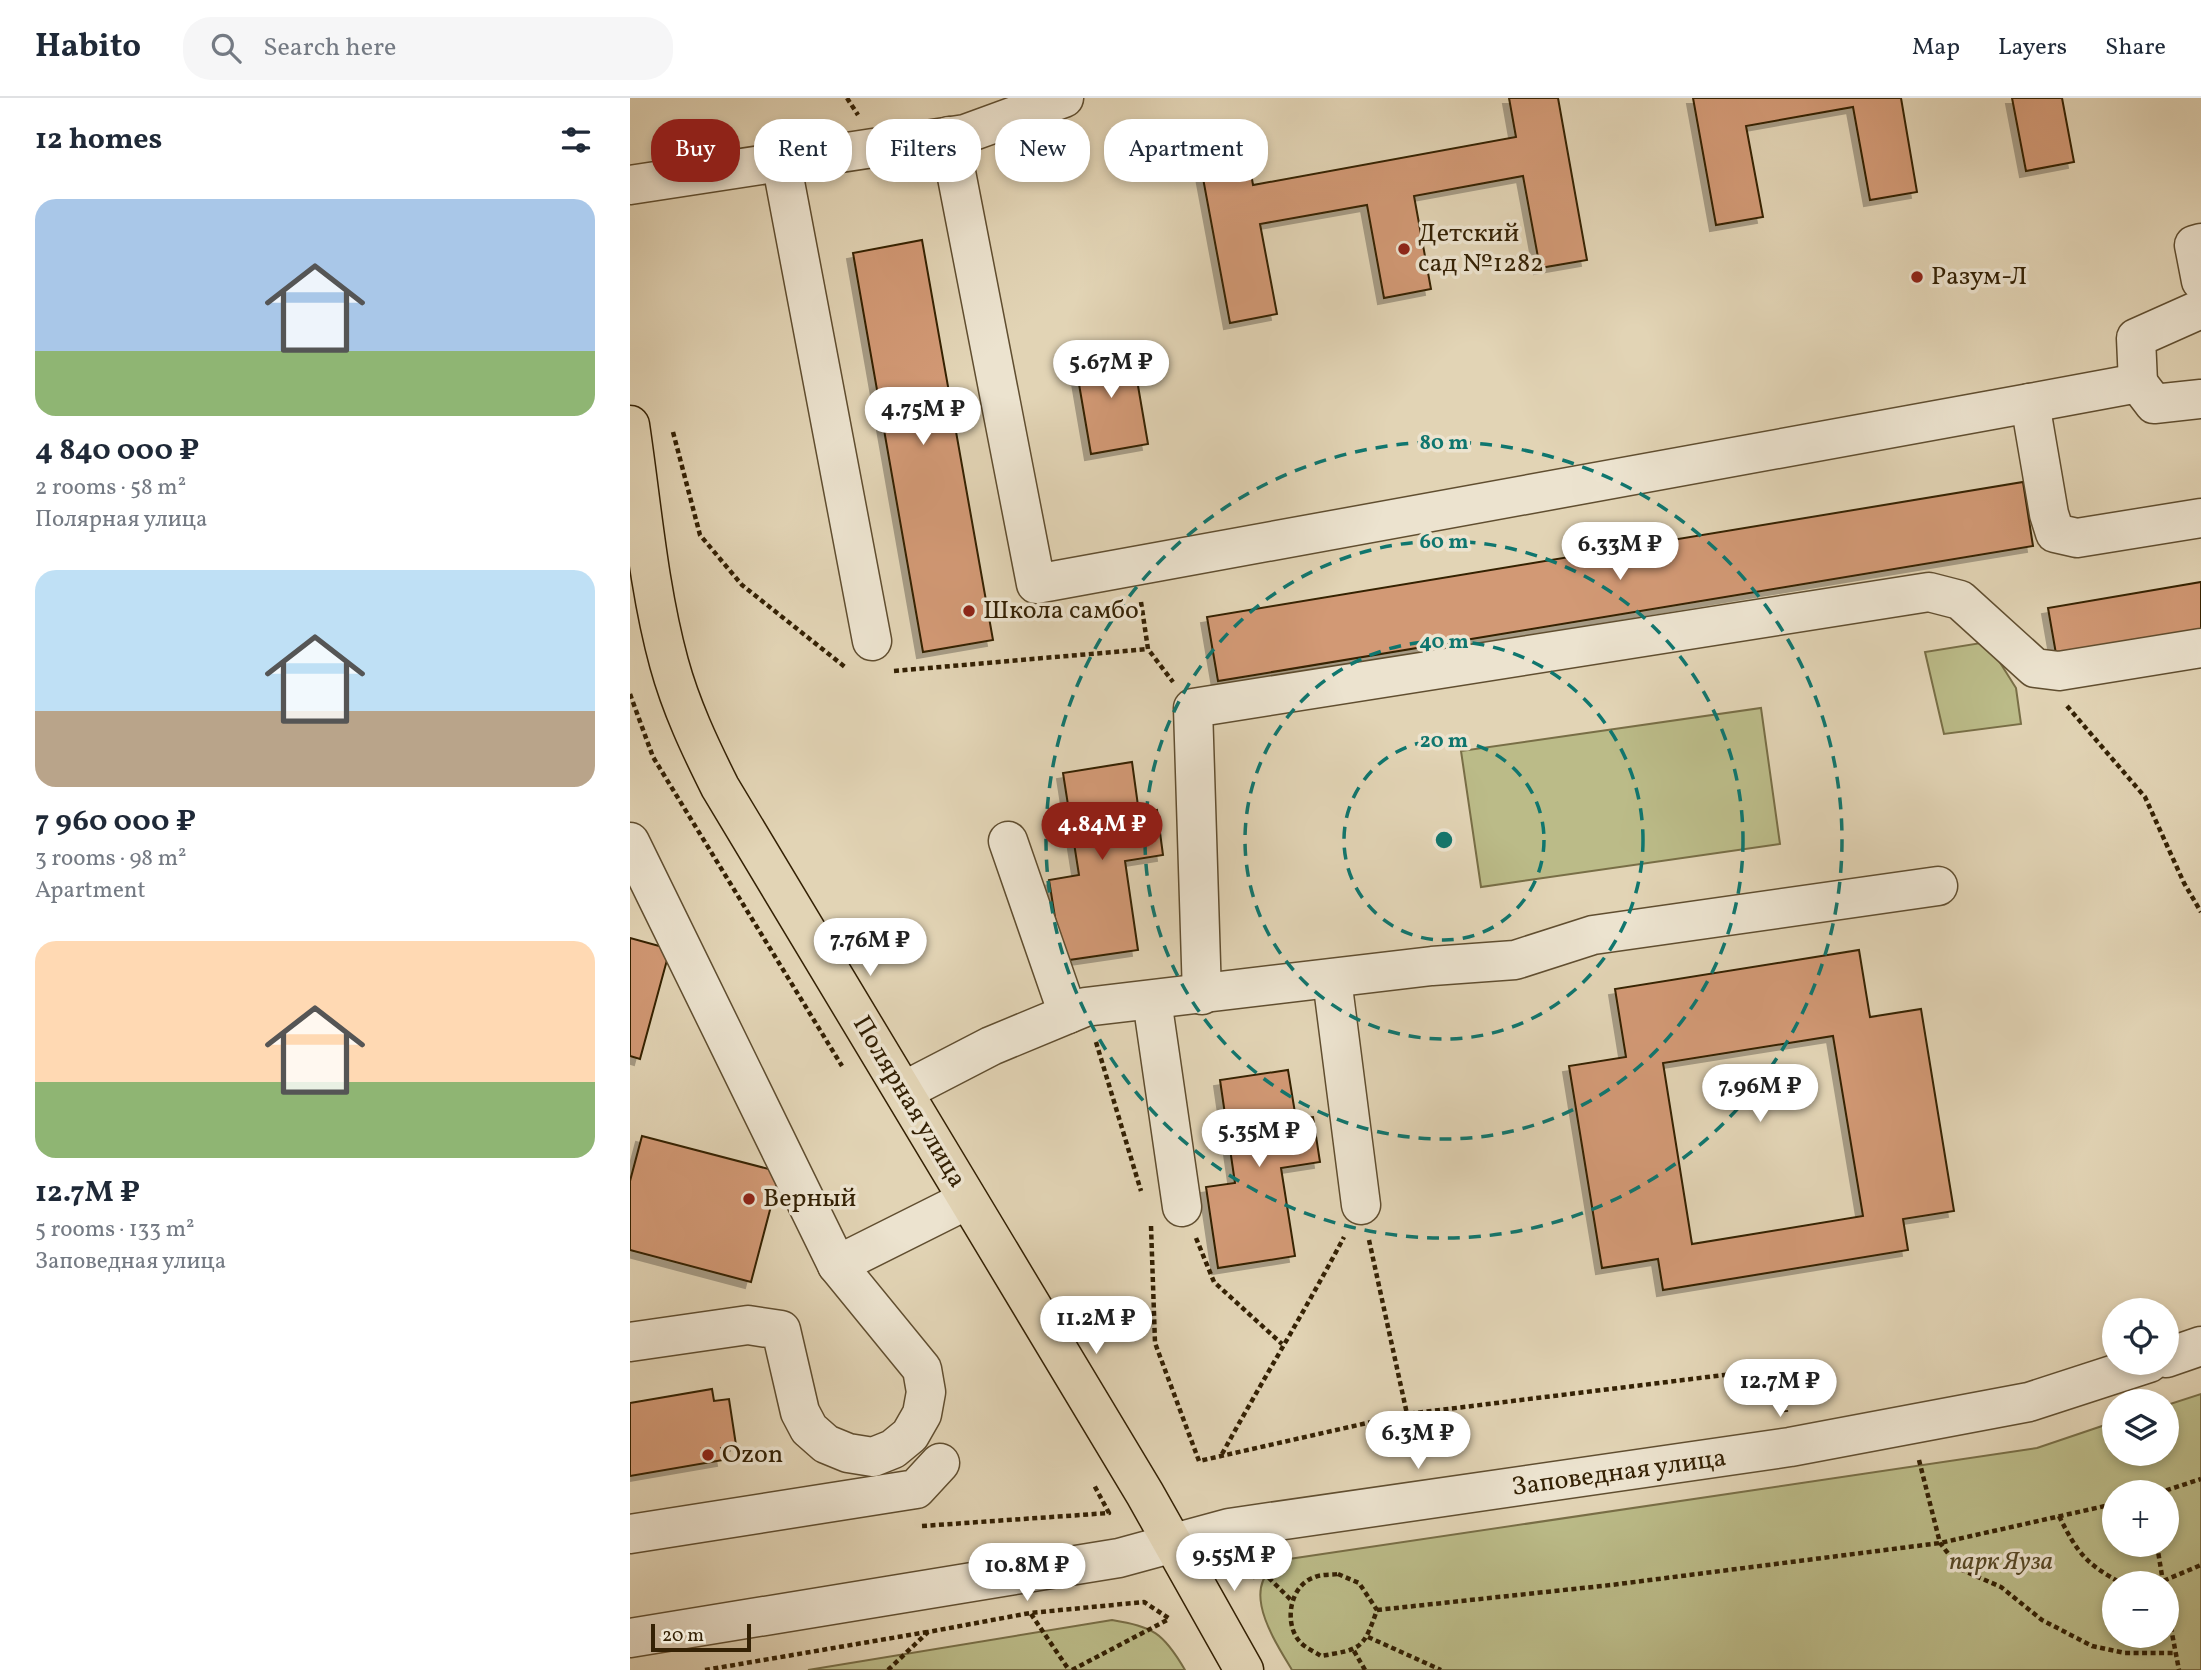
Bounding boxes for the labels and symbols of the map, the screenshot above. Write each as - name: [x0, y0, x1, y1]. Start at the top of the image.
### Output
- place label: Детский сад №1282: [1418, 216, 1544, 282]
- marker: Детский сад №1282: [1396, 241, 1412, 257]
- place label: Разум-Л: [1931, 259, 2027, 295]
- marker: Разум-Л: [1909, 269, 1925, 285]
- pin: 5.67M ₽: [1046, 341, 1176, 400]
- pin: 4.75M ₽: [858, 388, 988, 447]
- text: 80 m: [1420, 429, 1468, 458]
- pin: 6.33M ₽: [1555, 522, 1685, 582]
- text: 60 m: [1420, 528, 1468, 557]
- place label: Школа самбо: [983, 593, 1139, 629]
- marker: Школа самбо: [961, 603, 977, 619]
- text: 40 m: [1419, 628, 1469, 657]
- text: 20 m: [1420, 727, 1468, 756]
- pin: 4.84M ₽: [1037, 802, 1167, 862]
- centre of rings: [1432, 828, 1456, 852]
- pin: 7.76M ₽: [805, 918, 935, 978]
- street label: Полярная улица: [843, 1009, 975, 1195]
- pin: 7.96M ₽: [1695, 1065, 1825, 1124]
- pin: 5.35M ₽: [1194, 1110, 1324, 1169]
- place label: Верный: [763, 1181, 856, 1217]
- marker: Верный: [741, 1191, 757, 1207]
- pin: 11.2M ₽: [1031, 1296, 1161, 1356]
- pin: 12.7M ₽: [1715, 1360, 1845, 1419]
- pin: 6.3M ₽: [1361, 1412, 1475, 1471]
- place label: Ozon: [722, 1437, 783, 1473]
- street label: Заповедная улица: [1509, 1440, 1729, 1506]
- marker: Ozon: [700, 1447, 716, 1463]
- pin: 9.55M ₽: [1169, 1534, 1299, 1593]
- pin: 10.8M ₽: [962, 1544, 1092, 1603]
- park label: парк Яуза: [1949, 1544, 2053, 1580]
- scale bar: [651, 1621, 751, 1653]

